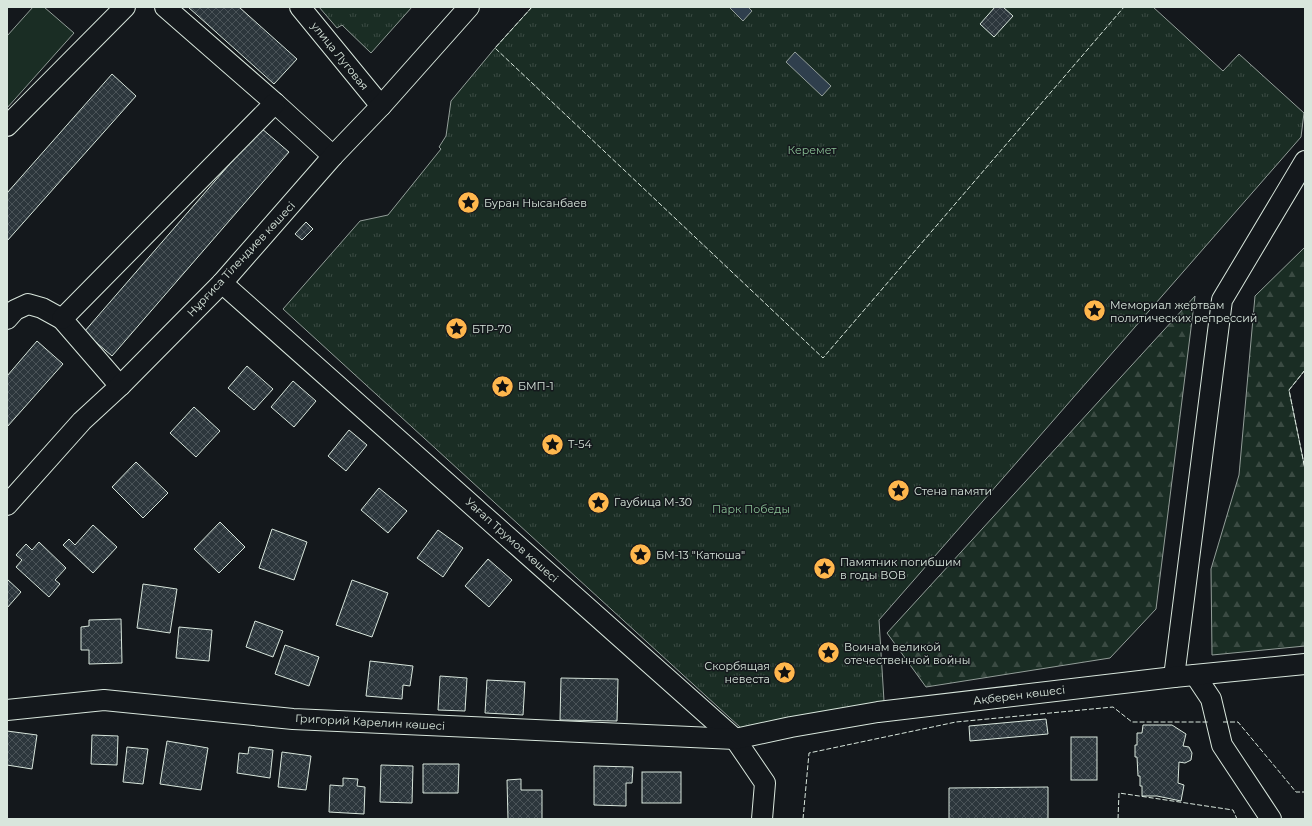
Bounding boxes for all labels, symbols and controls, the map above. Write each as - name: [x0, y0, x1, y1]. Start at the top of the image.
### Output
- street label: улица Луговая: [308, 18, 372, 93]
- park label: Керемет: [788, 143, 837, 157]
- place icon: Буран Нысанбаев: [456, 190, 482, 216]
- place label: Буран Нысанбаев: [484, 196, 587, 210]
- street label: Нұрғиса Тілендиев көшесі: [184, 199, 298, 319]
- place icon: Мемориал жертвам политических репрессий: [1081, 298, 1107, 324]
- place label: Мемориал жертвам политических репрессий: [1110, 298, 1257, 325]
- place icon: БТР-70: [444, 316, 470, 342]
- place label: БТР-70: [472, 322, 511, 336]
- place icon: БМП-1: [490, 373, 516, 399]
- place label: БМП-1: [518, 379, 554, 393]
- place icon: Т-54: [539, 431, 565, 457]
- place label: Т-54: [568, 437, 593, 451]
- place icon: Стена памяти: [885, 478, 911, 504]
- place label: Стена памяти: [914, 484, 992, 498]
- place icon: Гаубица М-30: [586, 489, 612, 515]
- street label: Уағап Трумов көшесі: [463, 495, 561, 585]
- place label: Гаубица М-30: [614, 495, 692, 509]
- park label: Парк Победы: [712, 502, 790, 516]
- place icon: БМ-13 "Катюша": [628, 542, 654, 568]
- place label: БМ-13 "Катюша": [656, 548, 745, 562]
- place icon: Памятник погибшим в годы ВОВ: [811, 555, 837, 581]
- place label: Памятник погибшим в годы ВОВ: [840, 555, 961, 582]
- place icon: Воинам великой отечественной войны: [815, 640, 841, 666]
- place label: Воинам великой отечественной войны: [844, 640, 970, 667]
- place label: Скорбящая невеста: [704, 659, 770, 686]
- place icon: Скорбящая невеста: [772, 659, 798, 685]
- street label: Ақберен көшесі: [972, 682, 1066, 708]
- street label: Григорий Карелин көшесі: [295, 711, 445, 733]

